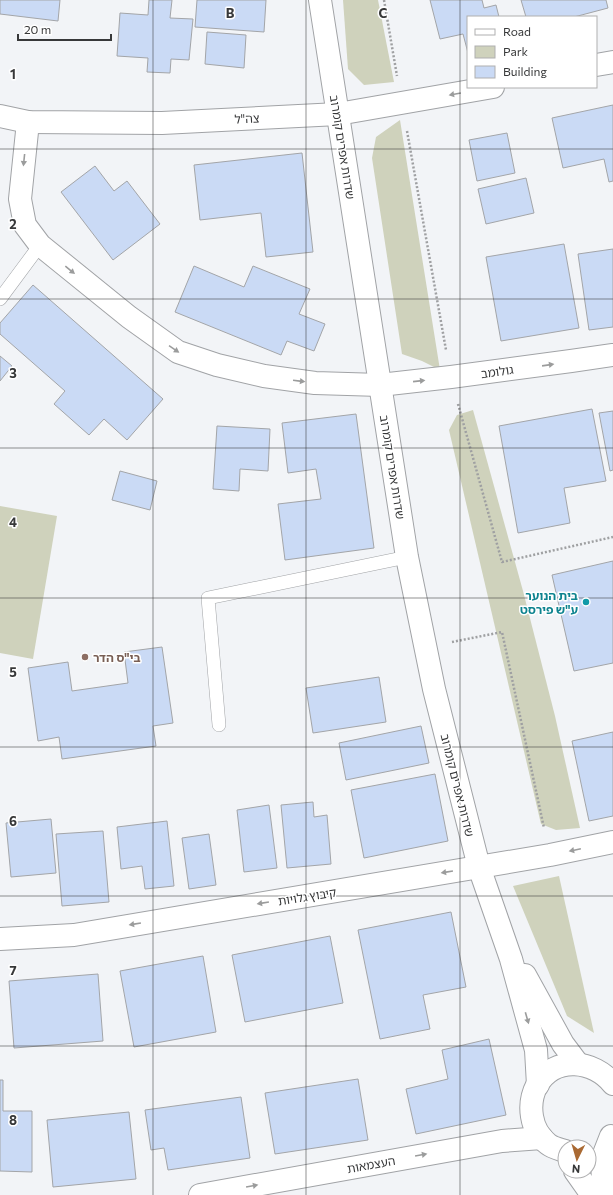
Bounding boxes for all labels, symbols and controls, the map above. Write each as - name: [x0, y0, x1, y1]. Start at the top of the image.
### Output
- text: B: [226, 5, 235, 21]
- text: C: [379, 5, 388, 21]
- scale bar: [18, 16, 111, 42]
- legend: [467, 16, 597, 88]
- text: 20 m: [24, 22, 51, 36]
- text: Road: [503, 24, 531, 38]
- text: Park: [503, 44, 529, 58]
- text: Building: [503, 64, 547, 78]
- text: 1: [10, 66, 16, 82]
- one-way arrow: [448, 91, 461, 97]
- street label: שדרות אפרים קומרוב: [328, 94, 358, 200]
- street label: צה"ל: [234, 110, 260, 126]
- one-way arrow: [21, 154, 27, 166]
- text: 2: [9, 216, 17, 232]
- one-way arrow: [65, 266, 76, 274]
- one-way arrow: [168, 345, 179, 353]
- one-way arrow: [542, 361, 554, 368]
- street label: גולומב: [480, 362, 515, 380]
- text: 3: [9, 365, 17, 381]
- one-way arrow: [293, 377, 305, 384]
- one-way arrow: [413, 377, 425, 384]
- street label: שדרות אפרים קומרוב: [378, 414, 408, 520]
- text: 4: [9, 514, 17, 530]
- place label: בית הנוער ע"ש פירסט: [520, 588, 578, 616]
- marker: בית הנוער ע"ש פירסט: [581, 597, 591, 607]
- place label: בי"ס הדר: [93, 650, 141, 664]
- marker: בי"ס הדר: [80, 652, 90, 662]
- text: 5: [9, 664, 17, 680]
- street label: שדרות אפרים קומרוב: [438, 732, 478, 838]
- text: 6: [9, 813, 17, 829]
- one-way arrow: [569, 847, 581, 853]
- one-way arrow: [441, 869, 453, 875]
- street label: קיבוץ גלויות: [277, 884, 338, 908]
- one-way arrow: [257, 900, 269, 906]
- one-way arrow: [129, 921, 141, 927]
- text: 7: [9, 962, 17, 978]
- one-way arrow: [525, 1012, 531, 1025]
- text: 8: [9, 1112, 17, 1128]
- north arrow: [557, 1139, 597, 1179]
- one-way arrow: [415, 1152, 427, 1158]
- street label: העצמאות: [346, 1153, 396, 1175]
- text: N: [571, 1163, 581, 1176]
- one-way arrow: [246, 1182, 258, 1188]

